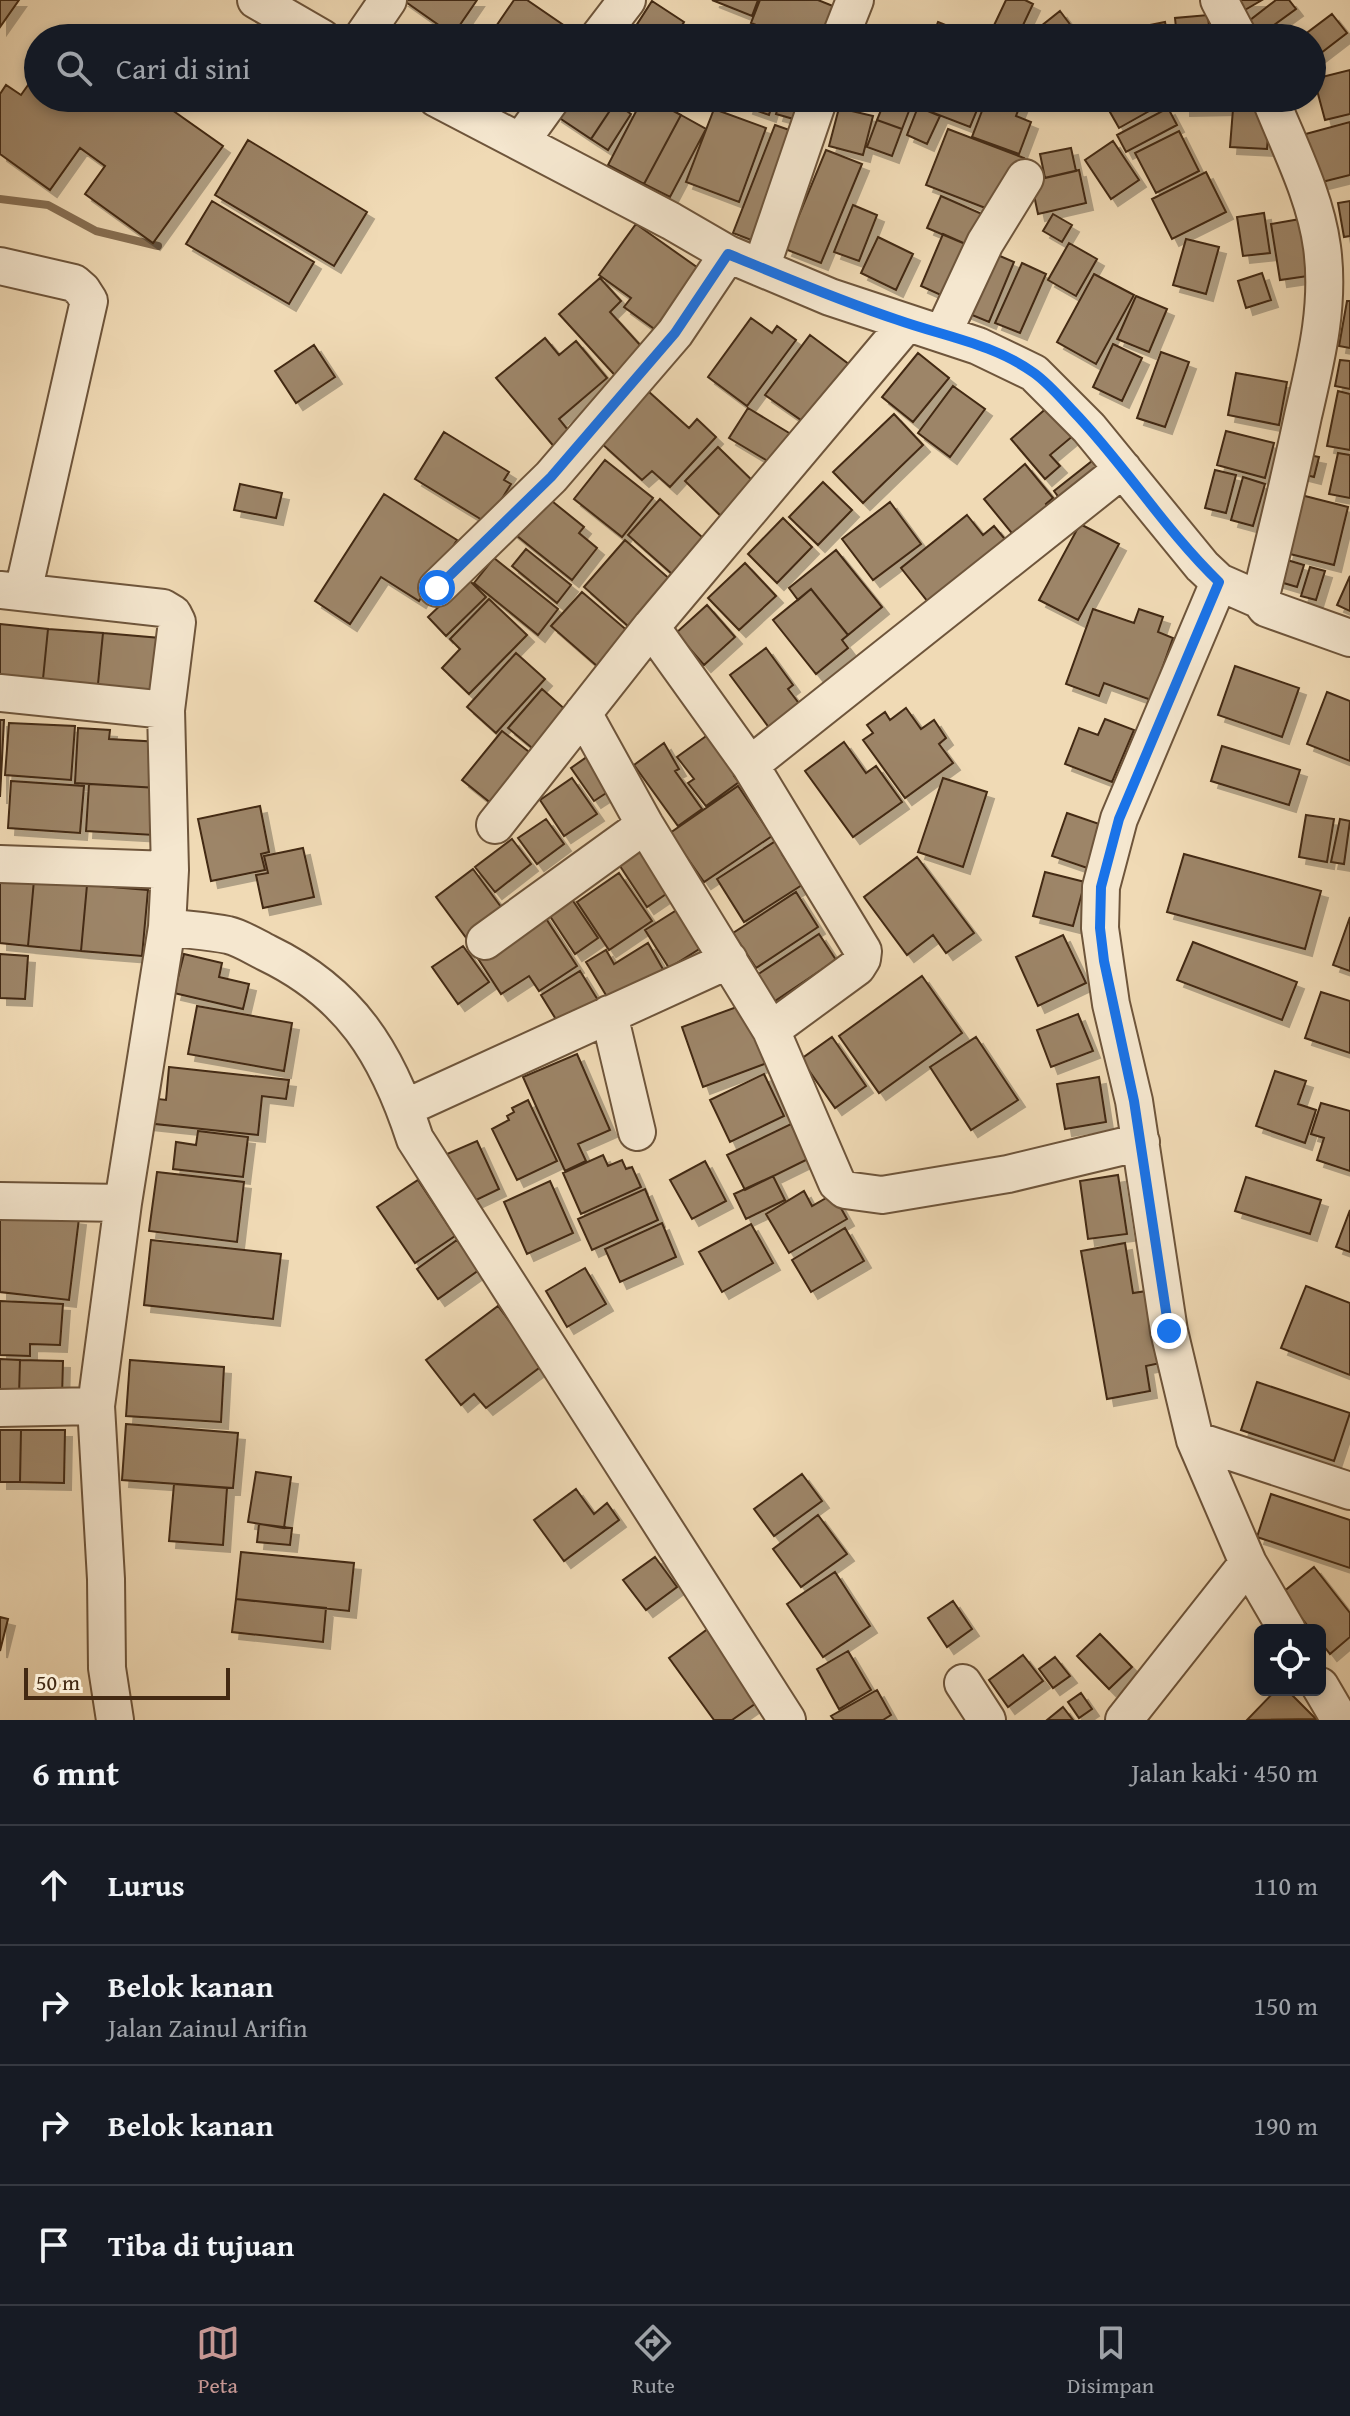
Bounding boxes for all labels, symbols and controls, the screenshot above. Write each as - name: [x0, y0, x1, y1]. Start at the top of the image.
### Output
- search box: [24, 24, 1326, 112]
- icon: search: [52, 46, 96, 90]
- text: Cari di sini: [116, 46, 251, 90]
- route start: [419, 570, 455, 606]
- route end: [1151, 1313, 1187, 1349]
- map controls: [1254, 1624, 1326, 1696]
- button: locate: [1254, 1624, 1326, 1696]
- scale bar: [24, 1664, 230, 1700]
- text: 50 m: [36, 1666, 80, 1698]
- text: 6 mnt: [32, 1748, 119, 1797]
- text: Jalan kaki · 450 m: [1131, 1753, 1318, 1792]
- icon: ahead: [32, 1863, 76, 1907]
- text: Lurus: [108, 1863, 185, 1907]
- text: 110 m: [1253, 1866, 1318, 1905]
- text: Belok kanan: [108, 1964, 273, 2008]
- icon: right: [32, 1983, 76, 2027]
- text: 150 m: [1253, 1986, 1318, 2025]
- text: Jalan Zainul Arifin: [108, 2008, 307, 2047]
- icon: right: [32, 2103, 76, 2147]
- text: Belok kanan: [108, 2103, 273, 2147]
- text: 190 m: [1253, 2106, 1318, 2145]
- icon: arrive: [32, 2223, 76, 2267]
- text: Tiba di tujuan: [108, 2223, 294, 2267]
- tab: Peta: [196, 2321, 240, 2401]
- tab: Rute: [631, 2321, 675, 2401]
- tab: Disimpan: [1067, 2321, 1154, 2401]

